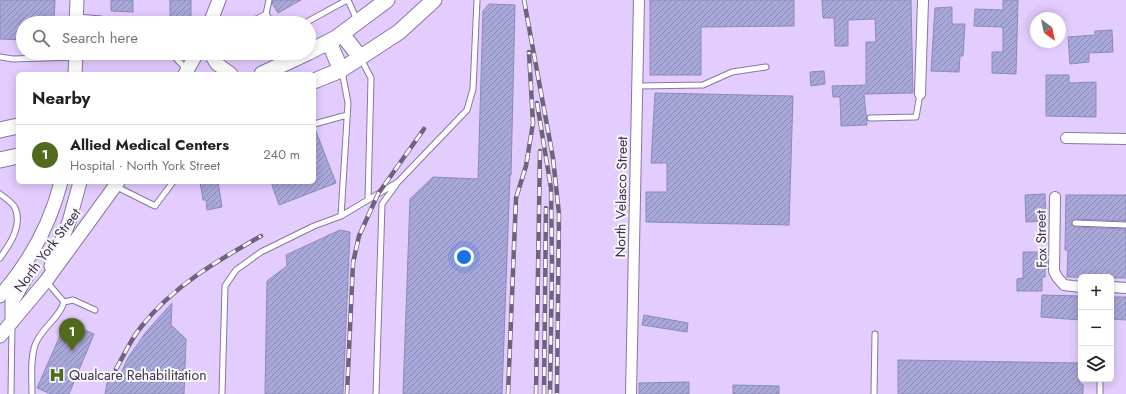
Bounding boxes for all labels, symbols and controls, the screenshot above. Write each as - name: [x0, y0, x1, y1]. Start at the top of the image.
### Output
- north arrow: [1030, 12, 1066, 48]
- search box: [16, 16, 316, 60]
- icon: search: [30, 27, 52, 49]
- text: Search here: [62, 27, 138, 49]
- text: Nearby: [32, 86, 90, 110]
- text: Allied Medical Centers: [70, 134, 229, 156]
- street label: North Velasco Street: [610, 136, 632, 258]
- text: 1: [42, 145, 48, 164]
- text: 240 m: [263, 145, 300, 164]
- text: Hospital · North York Street: [70, 156, 220, 175]
- street label: North York Street: [9, 203, 86, 296]
- street label: Fox Street: [1030, 209, 1052, 268]
- your location: [454, 247, 474, 267]
- map controls: [1078, 274, 1114, 382]
- button: +: [1078, 274, 1114, 310]
- button: −: [1078, 310, 1114, 346]
- pin: 1: [59, 318, 85, 351]
- button: layers: [1078, 346, 1114, 382]
- place label: Qualcare Rehabilitation: [69, 365, 207, 385]
- hospital icon: Qualcare Rehabilitation: [48, 366, 66, 384]

